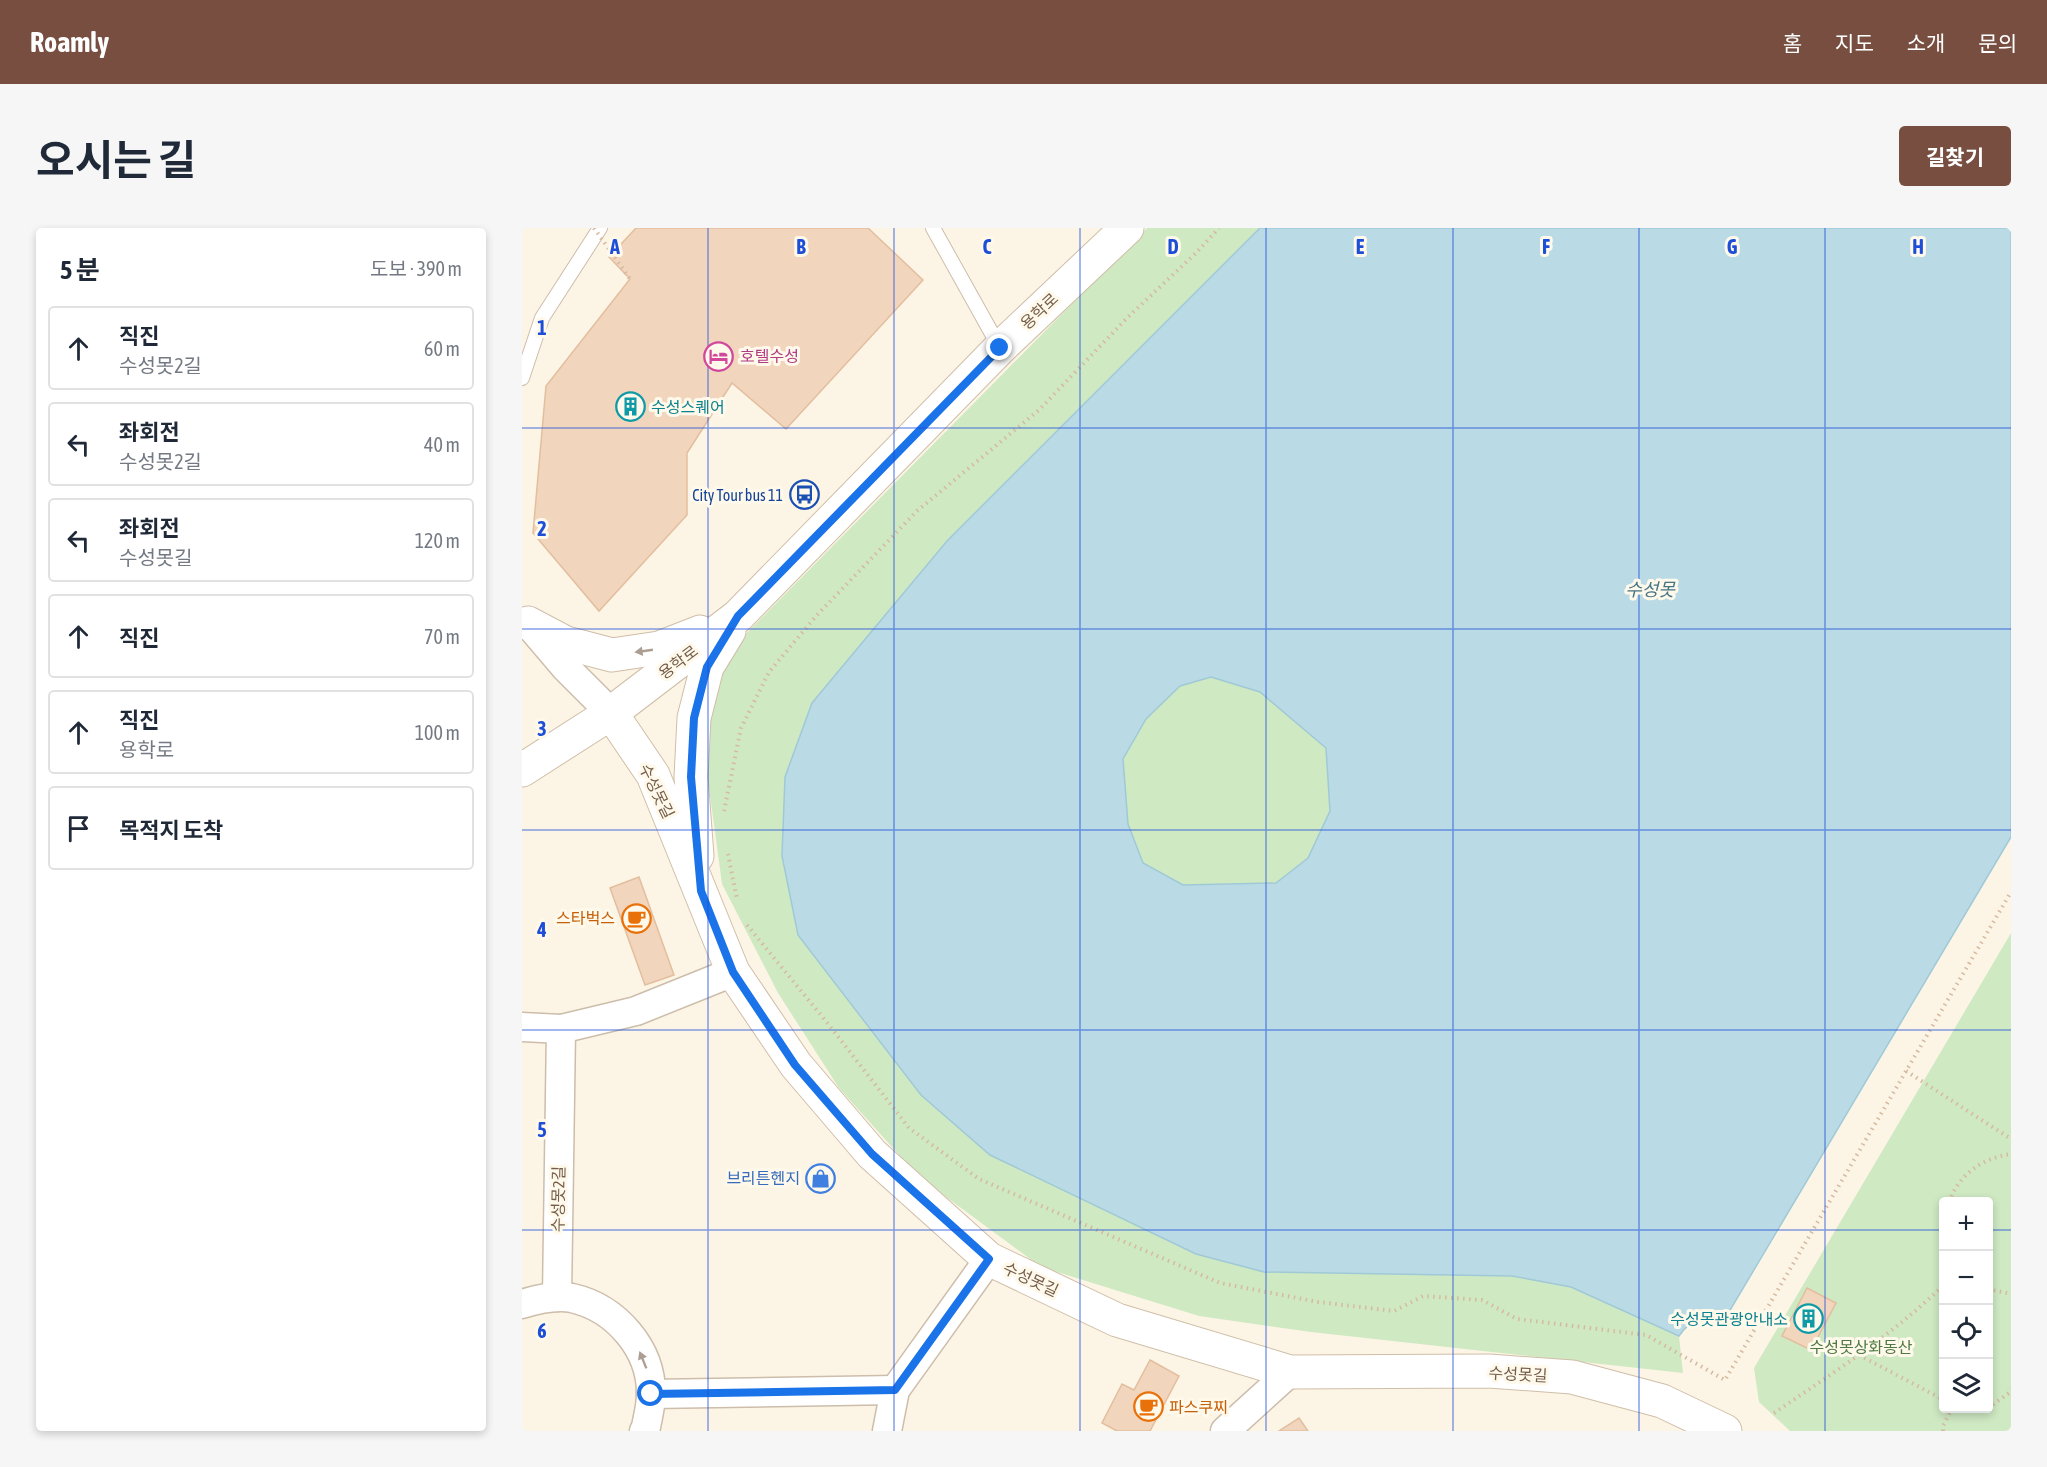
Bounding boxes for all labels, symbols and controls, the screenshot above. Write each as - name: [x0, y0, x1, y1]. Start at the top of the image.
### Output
- text: Roamly: [30, 26, 109, 58]
- text: 홈: [1783, 31, 1802, 55]
- text: 지도: [1835, 31, 1874, 55]
- text: 소개: [1907, 31, 1945, 55]
- text: 문의: [1978, 31, 2017, 55]
- button: 길찾기: [1899, 126, 2011, 186]
- text: 오시는 길: [36, 136, 196, 184]
- text: A: [609, 235, 620, 258]
- text: B: [796, 235, 806, 258]
- text: C: [983, 235, 992, 258]
- text: D: [1167, 235, 1179, 258]
- text: E: [1356, 235, 1365, 258]
- text: F: [1542, 235, 1550, 258]
- text: G: [1727, 235, 1738, 258]
- text: H: [1912, 235, 1924, 258]
- text: 5 분: [60, 255, 100, 285]
- text: 도보 · 390 m: [370, 257, 462, 280]
- street label: 용학로: [1017, 289, 1061, 333]
- text: 1: [537, 316, 547, 339]
- text: 직진: [119, 323, 159, 349]
- icon: ahead: [62, 332, 95, 365]
- route end: [986, 334, 1012, 360]
- text: 60 m: [424, 337, 460, 360]
- hotel icon: 호텔수성: [703, 340, 735, 372]
- place label: 호텔수성: [740, 347, 799, 365]
- text: 수성못2길: [119, 354, 202, 377]
- building icon: 수성스퀘어: [614, 391, 646, 423]
- place label: 수성스퀘어: [651, 398, 725, 416]
- text: 좌회전: [119, 419, 180, 445]
- icon: left: [62, 428, 95, 461]
- text: 40 m: [424, 433, 460, 456]
- text: 수성못2길: [119, 450, 202, 473]
- bus stop icon: City Tour bus 11: [788, 479, 820, 511]
- place label: City Tour bus 11: [692, 486, 783, 505]
- text: 좌회전: [119, 515, 180, 541]
- text: 2: [537, 517, 547, 540]
- icon: left: [62, 524, 95, 557]
- text: 120 m: [415, 529, 460, 552]
- text: 수성못길: [119, 546, 193, 569]
- water label: 수성못: [1625, 579, 1676, 600]
- icon: ahead: [62, 620, 95, 653]
- text: 직진: [119, 625, 159, 651]
- text: 70 m: [424, 625, 460, 648]
- street label: 용학로: [655, 641, 701, 682]
- one-way arrow: [634, 646, 653, 655]
- text: 직진: [119, 707, 159, 733]
- icon: ahead: [62, 716, 95, 749]
- text: 3: [537, 717, 547, 740]
- text: 100 m: [415, 721, 460, 744]
- text: 용학로: [119, 738, 174, 761]
- street label: 수성못길: [636, 761, 678, 821]
- icon: arrive: [62, 812, 95, 845]
- text: 목적지 도착: [119, 817, 223, 843]
- cafe icon: 스타벅스: [620, 902, 652, 934]
- place label: 스타벅스: [556, 909, 615, 927]
- text: 4: [536, 918, 547, 941]
- text: 5: [537, 1118, 547, 1141]
- shop icon: 브리튼헨지: [805, 1162, 837, 1194]
- street label: 수성못2길: [548, 1166, 568, 1232]
- place label: 브리튼헨지: [726, 1169, 800, 1187]
- map controls: [1939, 1197, 1993, 1413]
- button: +: [1939, 1197, 1993, 1251]
- button: −: [1939, 1251, 1993, 1305]
- street label: 수성못길: [1001, 1258, 1061, 1300]
- building icon: 수성못관광안내소: [1793, 1303, 1825, 1335]
- button: locate: [1939, 1305, 1993, 1359]
- place label: 수성못관광안내소: [1670, 1310, 1788, 1328]
- text: 6: [537, 1319, 547, 1342]
- park label: 수성못상화동산: [1809, 1338, 1913, 1356]
- one-way arrow: [638, 1351, 648, 1369]
- button: layers: [1939, 1359, 1993, 1413]
- street label: 수성못길: [1488, 1363, 1548, 1385]
- route start: [637, 1380, 663, 1406]
- cafe icon: 파스쿠찌: [1132, 1391, 1164, 1423]
- place label: 파스쿠찌: [1169, 1398, 1228, 1416]

